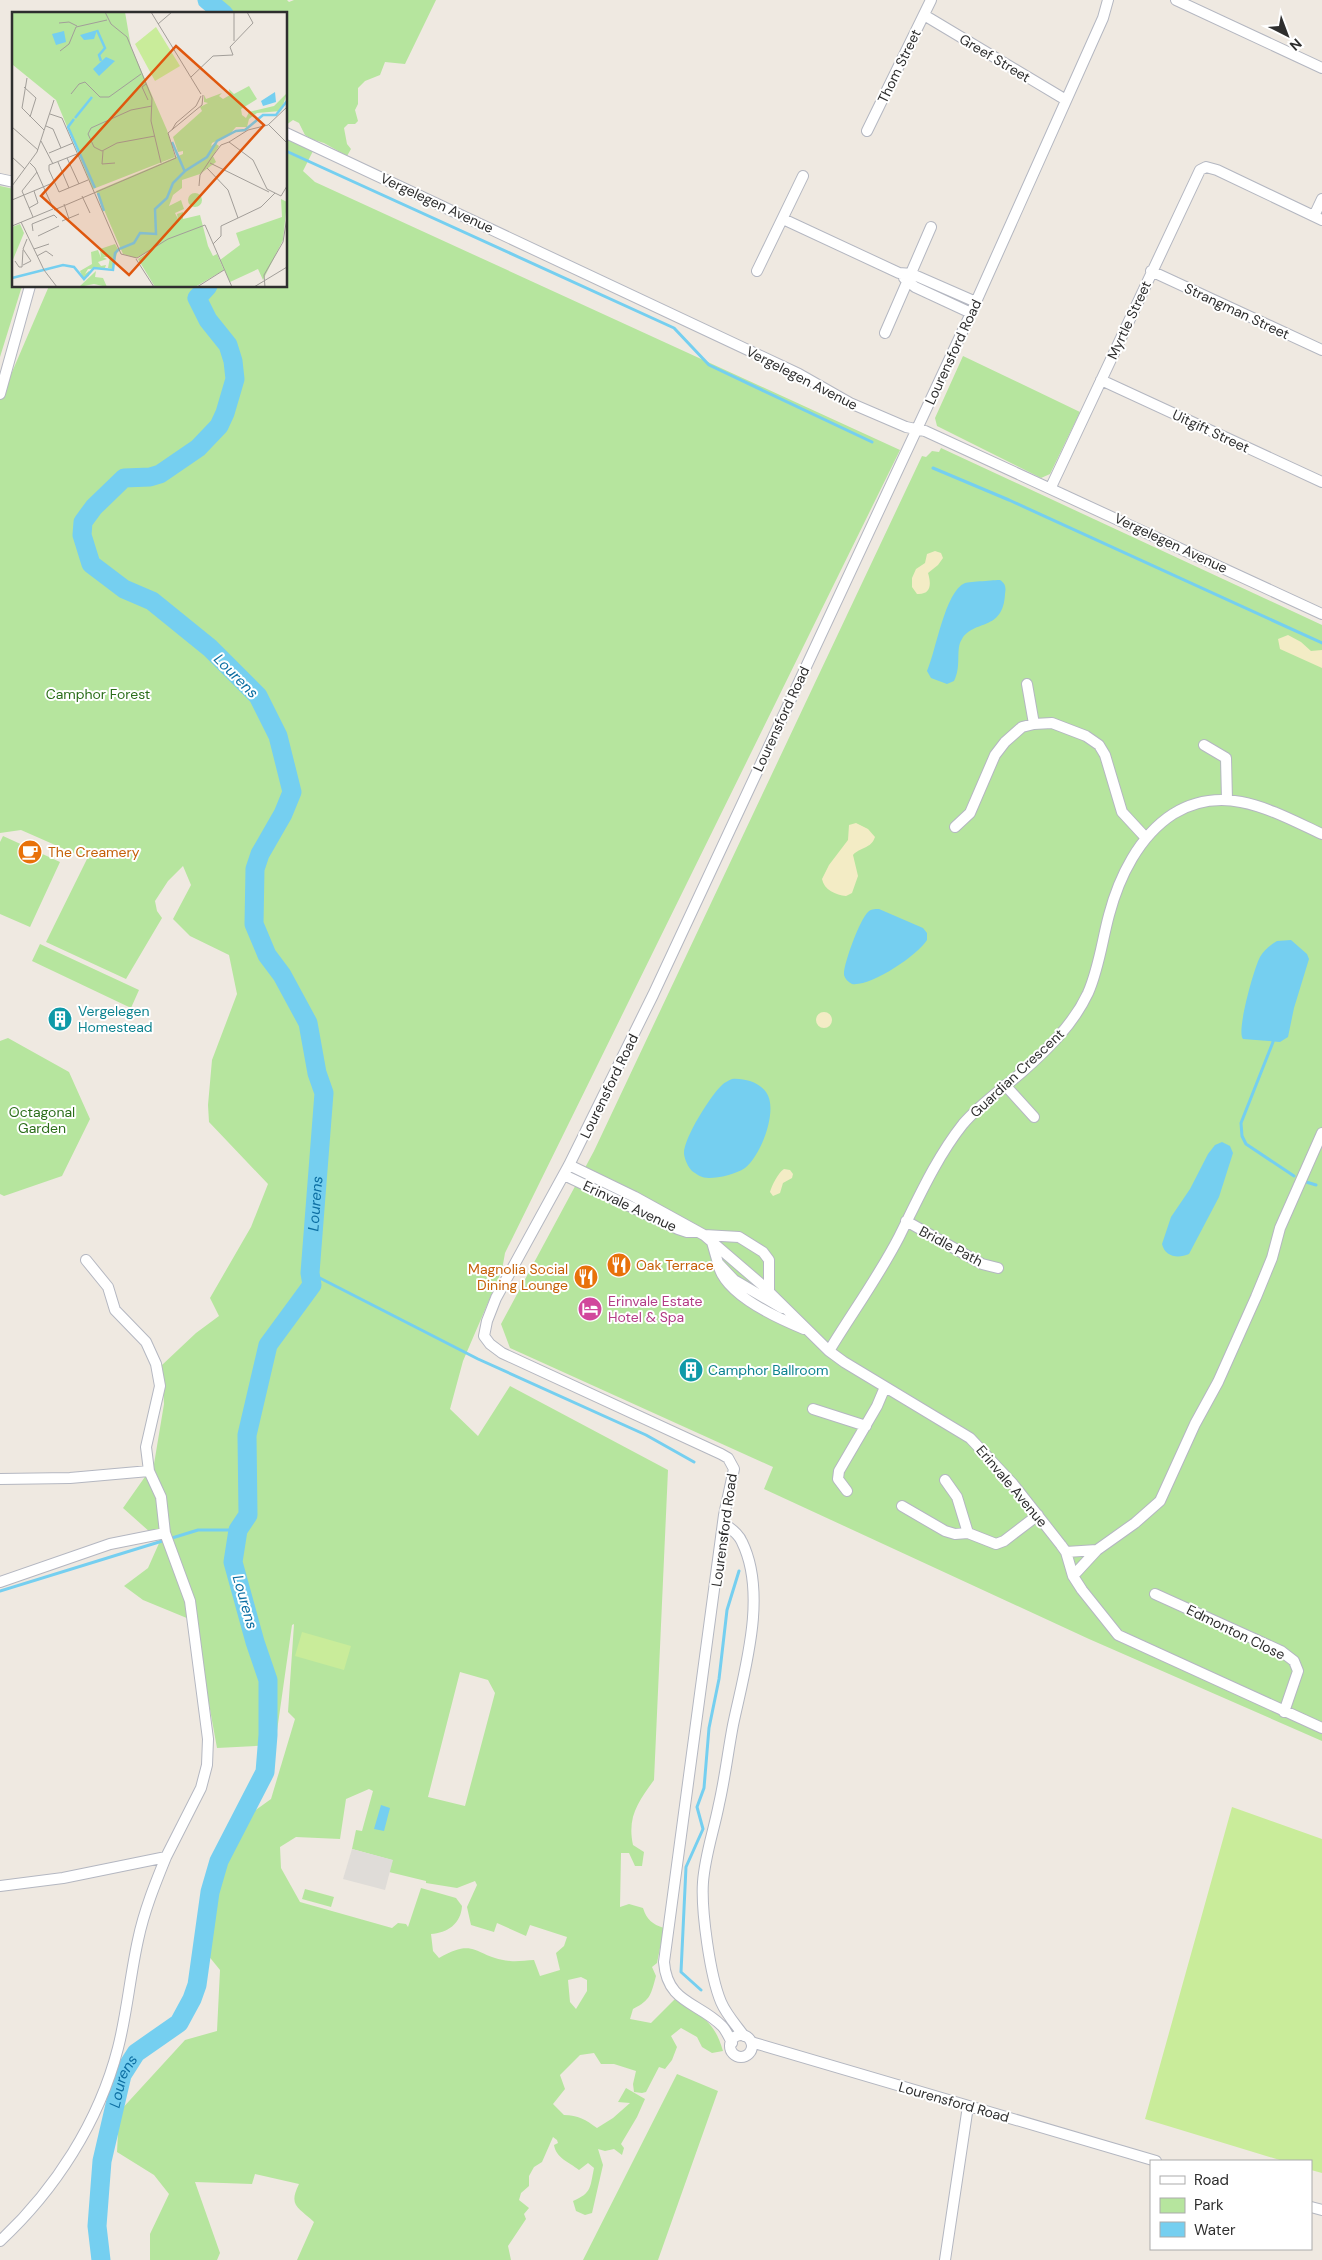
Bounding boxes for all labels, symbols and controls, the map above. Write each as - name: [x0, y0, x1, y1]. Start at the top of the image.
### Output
- north arrow: [1262, 10, 1312, 60]
- inset map: [12, 12, 288, 288]
- street label: Thom Street: [873, 26, 925, 106]
- street label: Greef Street: [956, 30, 1034, 86]
- text: N: [1286, 35, 1306, 55]
- street label: Vergelegen Avenue: [378, 169, 496, 237]
- street label: Myrtle Street: [1103, 278, 1155, 362]
- street label: Strangman Street: [1182, 279, 1292, 343]
- street label: Lourensford Road: [921, 296, 985, 408]
- street label: Vergelegen Avenue: [743, 342, 861, 414]
- street label: Uitgift Street: [1170, 405, 1252, 457]
- street label: Vergelegen Avenue: [1112, 509, 1230, 577]
- water label: Lourens: [209, 649, 263, 703]
- street label: Lourensford Road: [749, 663, 813, 775]
- park label: Camphor Forest: [46, 685, 150, 703]
- cafe icon: The Creamery: [17, 839, 43, 865]
- place label: The Creamery: [48, 843, 140, 861]
- place label: Vergelegen Homestead: [78, 1002, 153, 1036]
- building icon: Vergelegen Homestead: [47, 1006, 73, 1032]
- street label: Guardian Crescent: [966, 1025, 1068, 1121]
- street label: Lourensford Road: [576, 1031, 642, 1141]
- park label: Octagonal Garden: [9, 1103, 75, 1137]
- water label: Lourens: [303, 1175, 328, 1232]
- street label: Erinvale Avenue: [580, 1176, 680, 1236]
- street label: Bridle Path: [916, 1222, 986, 1270]
- restaurant icon: Oak Terrace: [606, 1252, 632, 1278]
- place label: Oak Terrace: [636, 1256, 714, 1274]
- place label: Magnolia Social Dining Lounge: [468, 1260, 568, 1294]
- restaurant icon: Magnolia Social Dining Lounge: [573, 1264, 599, 1290]
- place label: Erinvale Estate Hotel & Spa: [608, 1292, 703, 1326]
- hotel icon: Erinvale Estate Hotel & Spa: [577, 1296, 603, 1322]
- building icon: Camphor Ballroom: [678, 1357, 704, 1383]
- place label: Camphor Ballroom: [708, 1361, 828, 1379]
- street label: Erinvale Avenue: [973, 1441, 1051, 1531]
- street label: Lourensford Road: [707, 1472, 741, 1588]
- water label: Lourens: [228, 1573, 262, 1631]
- street label: Edmonton Close: [1184, 1600, 1288, 1664]
- water label: Lourens: [105, 2051, 142, 2110]
- street label: Lourensford Road: [897, 2078, 1011, 2126]
- legend: [1150, 2160, 1312, 2250]
- text: Road: [1194, 2170, 1229, 2190]
- text: Park: [1194, 2195, 1224, 2215]
- text: Water: [1194, 2220, 1236, 2240]

